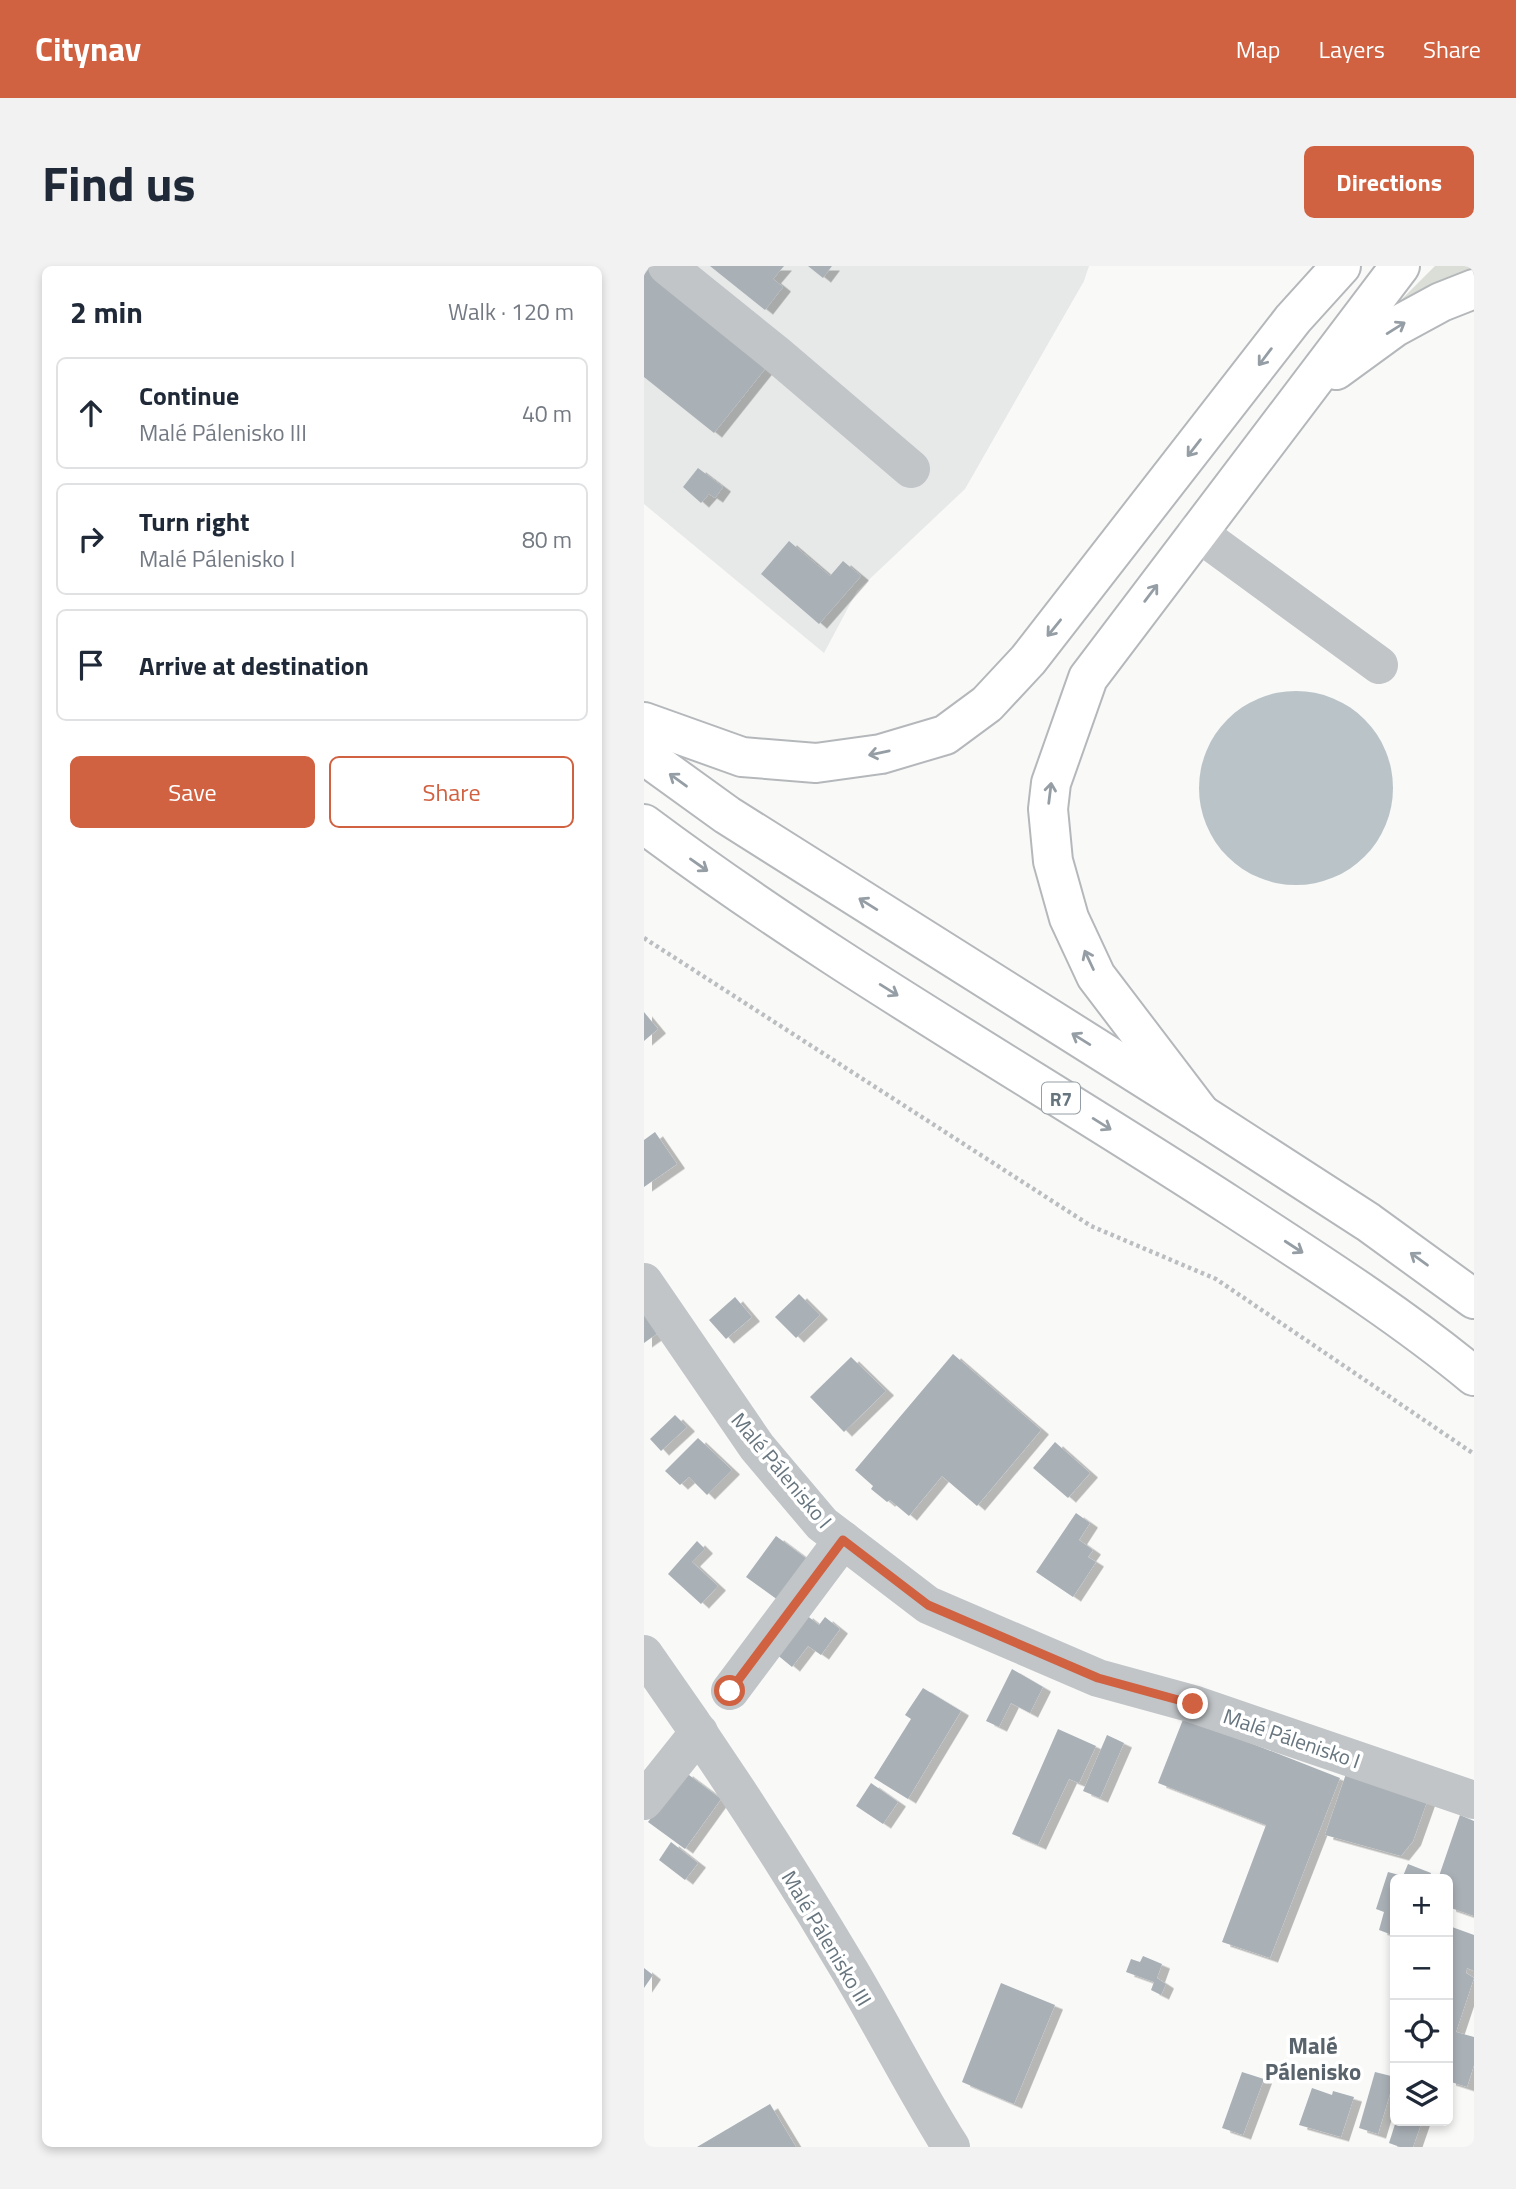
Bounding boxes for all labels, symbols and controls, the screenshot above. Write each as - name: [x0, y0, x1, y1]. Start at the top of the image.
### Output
- text: Citynav: [35, 24, 141, 74]
- text: Map: [1236, 31, 1281, 67]
- text: Layers: [1319, 31, 1385, 67]
- text: Share: [1423, 31, 1481, 67]
- text: Find us: [42, 145, 196, 220]
- button: Directions: [1304, 146, 1474, 218]
- text: 2 min: [70, 289, 143, 335]
- text: Walk · 120 m: [448, 294, 574, 329]
- one-way arrow: [1385, 320, 1405, 334]
- one-way arrow: [1257, 347, 1272, 365]
- text: Continue: [139, 376, 239, 415]
- icon: ahead: [72, 394, 110, 432]
- text: 40 m: [522, 396, 572, 431]
- text: Malé Pálenisko III: [139, 415, 307, 450]
- one-way arrow: [1187, 439, 1202, 457]
- text: Turn right: [139, 502, 250, 541]
- icon: right: [72, 520, 110, 558]
- text: 80 m: [522, 522, 572, 557]
- text: Malé Pálenisko I: [139, 541, 295, 576]
- one-way arrow: [1144, 585, 1159, 603]
- one-way arrow: [1047, 618, 1062, 636]
- icon: arrive: [72, 646, 110, 684]
- text: Arrive at destination: [139, 646, 369, 685]
- one-way arrow: [868, 747, 891, 761]
- button: Save: [70, 756, 315, 828]
- button: Share: [329, 756, 574, 828]
- one-way arrow: [669, 772, 688, 787]
- one-way arrow: [1043, 782, 1056, 805]
- one-way arrow: [689, 858, 708, 872]
- one-way arrow: [859, 897, 879, 911]
- one-way arrow: [1082, 950, 1095, 971]
- one-way arrow: [879, 983, 898, 998]
- one-way arrow: [1072, 1031, 1092, 1045]
- road number: R7: [1042, 1083, 1080, 1114]
- one-way arrow: [1092, 1117, 1112, 1131]
- one-way arrow: [1284, 1239, 1303, 1254]
- one-way arrow: [1410, 1252, 1429, 1266]
- street label: Malé Pálenisko I: [724, 1405, 840, 1535]
- route start: [714, 1675, 745, 1706]
- route end: [1177, 1688, 1208, 1719]
- street label: Malé Pálenisko I: [1219, 1700, 1365, 1776]
- street label: Malé Pálenisko III: [774, 1864, 880, 2012]
- map controls: [1390, 1874, 1453, 2126]
- button: +: [1390, 1874, 1453, 1937]
- button: −: [1390, 1937, 1453, 2000]
- button: locate: [1390, 2000, 1453, 2063]
- district label: Malé Pálenisko: [1265, 2028, 1361, 2089]
- button: layers: [1390, 2063, 1453, 2126]

